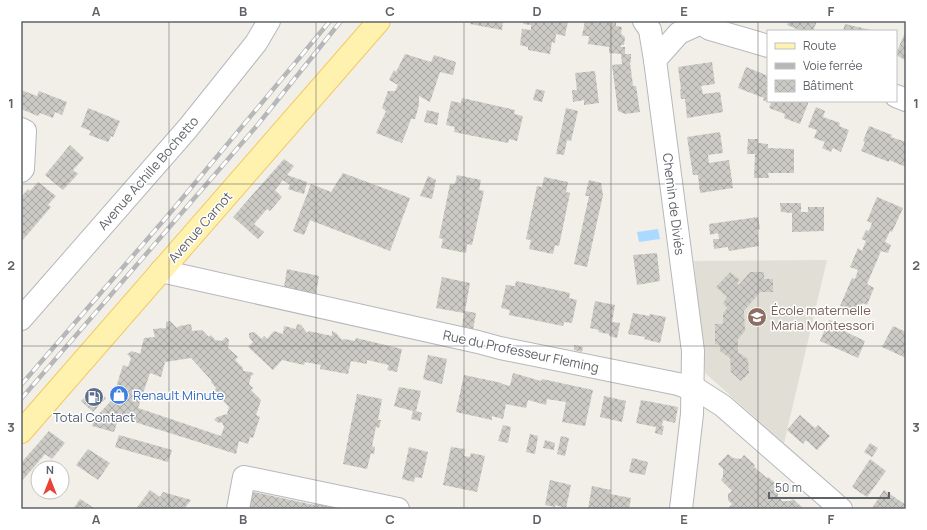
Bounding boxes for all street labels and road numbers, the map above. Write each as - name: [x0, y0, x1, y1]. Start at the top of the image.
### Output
- street label: Avenue Achille Bochetto: [94, 112, 203, 234]
- street label: Chemin de Diviés: [659, 152, 689, 256]
- street label: Avenue Carnot: [164, 188, 236, 266]
- street label: Rue du Professeur Fleming: [441, 326, 601, 376]

